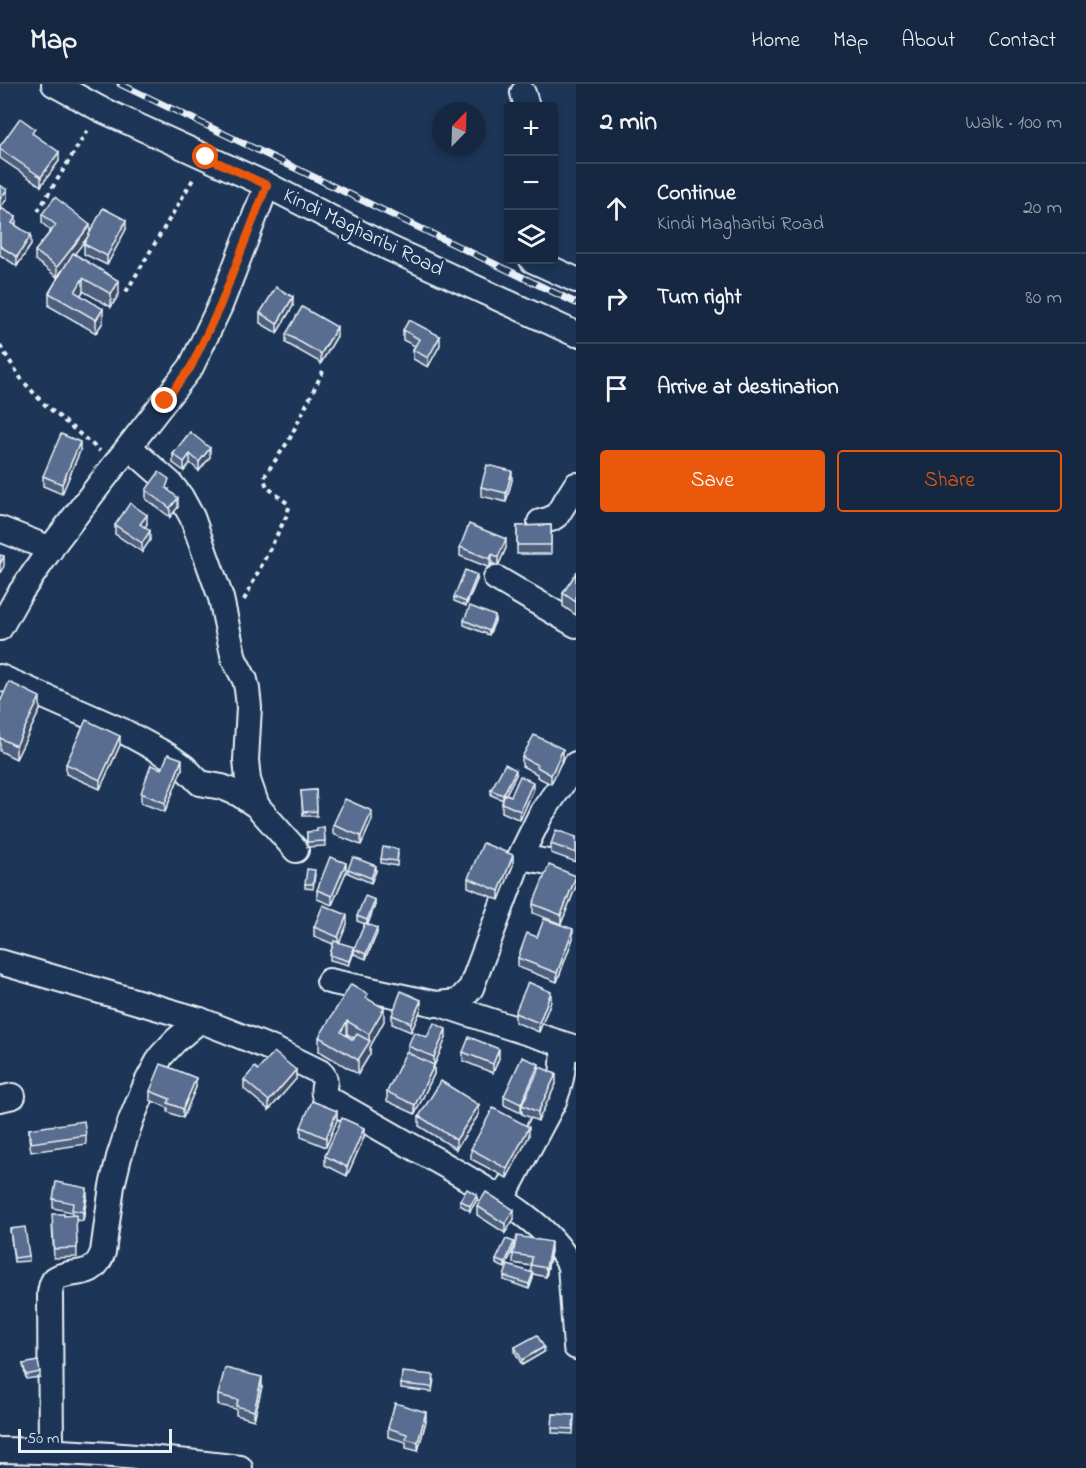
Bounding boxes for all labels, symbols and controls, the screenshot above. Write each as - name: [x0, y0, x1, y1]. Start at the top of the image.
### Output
- text: Map: [30, 21, 77, 62]
- text: Home: [751, 26, 800, 56]
- text: Map: [833, 26, 868, 56]
- text: About: [901, 26, 955, 56]
- text: Contact: [988, 26, 1056, 56]
- north arrow: [432, 102, 486, 156]
- map controls: [504, 102, 558, 264]
- button: +: [504, 102, 558, 156]
- text: 2 min: [600, 104, 657, 142]
- text: Walk · 100 m: [965, 109, 1062, 138]
- route start: [192, 143, 218, 169]
- button: −: [504, 156, 558, 210]
- text: Continue: [657, 178, 736, 210]
- street label: Kindi Magharibi Road: [277, 181, 449, 287]
- icon: ahead: [600, 192, 633, 225]
- text: 20 m: [1023, 194, 1062, 223]
- button: layers: [504, 210, 558, 264]
- text: Kindi Magharibi Road: [657, 210, 824, 239]
- icon: right: [600, 282, 633, 315]
- text: Turn right: [657, 282, 742, 314]
- text: 80 m: [1025, 284, 1062, 313]
- icon: arrive: [600, 372, 633, 405]
- text: Arrive at destination: [657, 372, 839, 404]
- route end: [151, 387, 177, 413]
- button: Save: [600, 450, 825, 512]
- button: Share: [837, 450, 1062, 512]
- scale bar: [18, 1426, 172, 1454]
- text: 50 m: [27, 1427, 59, 1451]

